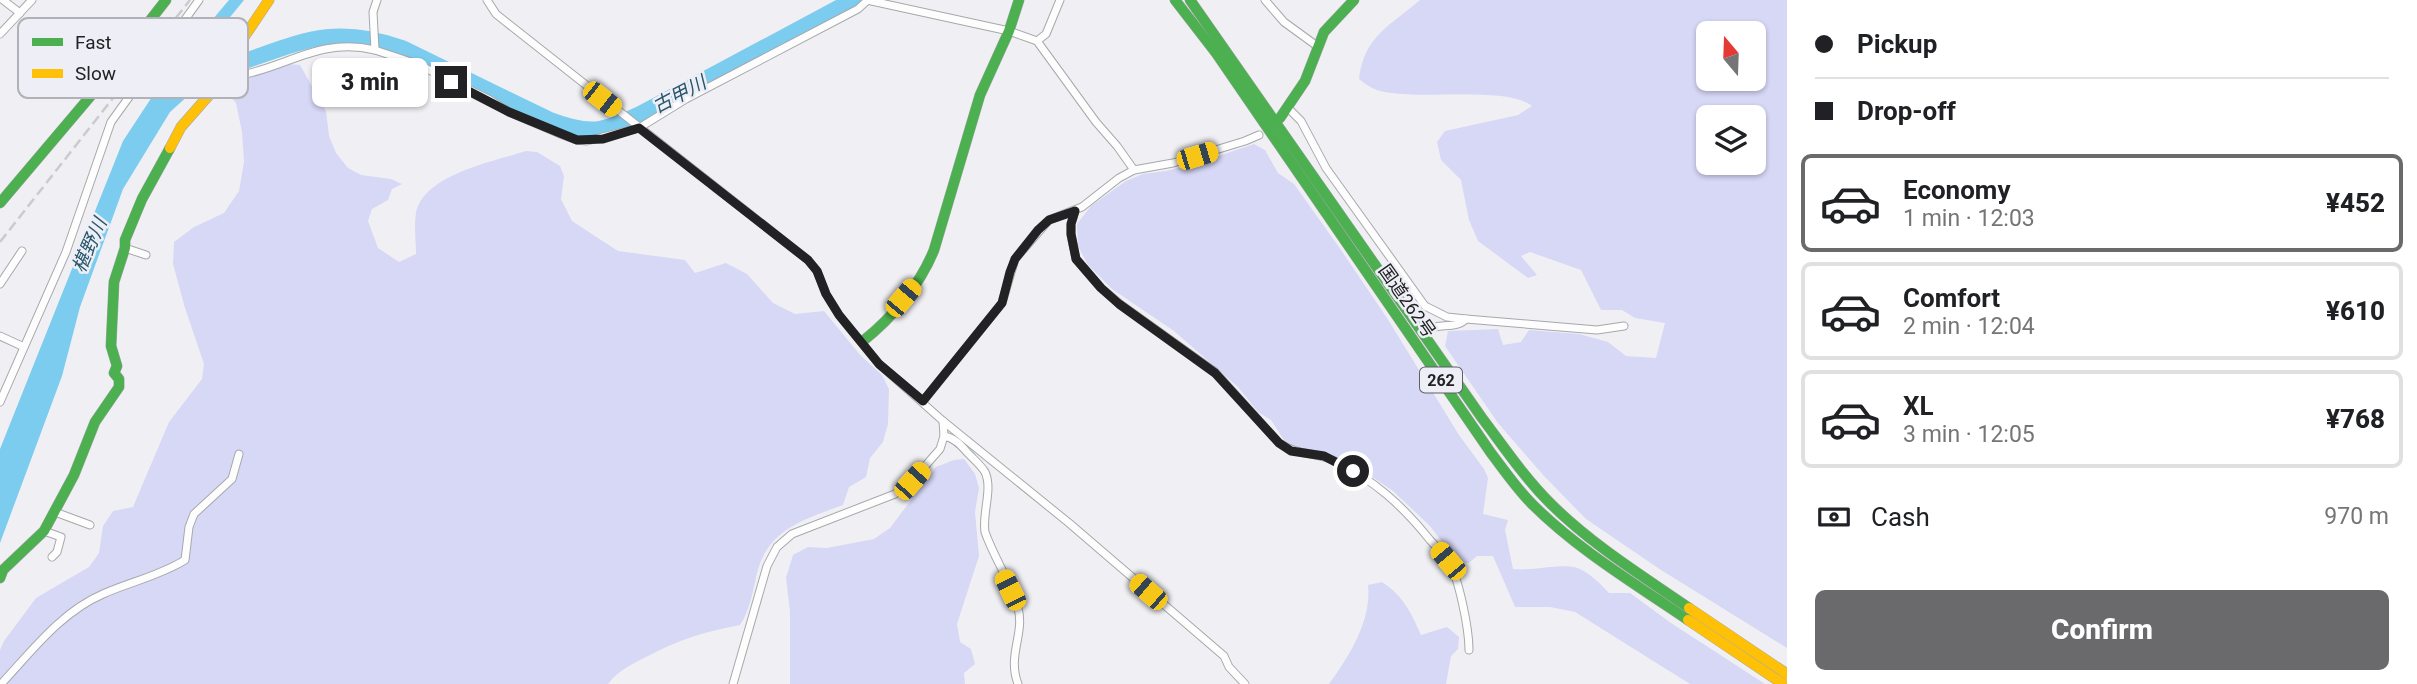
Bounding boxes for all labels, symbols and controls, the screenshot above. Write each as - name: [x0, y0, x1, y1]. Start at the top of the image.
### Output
- legend: [18, 18, 248, 98]
- north arrow: [1696, 21, 1766, 91]
- map controls: [1696, 21, 1766, 175]
- text: Pickup: [1857, 29, 1937, 59]
- text: Fast: [75, 31, 112, 54]
- callout: 3 min: [311, 57, 426, 106]
- text: Slow: [75, 62, 116, 85]
- route end: [435, 66, 467, 98]
- text: 3 min: [341, 69, 399, 96]
- water label: 古甲川: [649, 70, 712, 118]
- car: [579, 78, 626, 120]
- text: Drop-off: [1857, 96, 1956, 126]
- button: layers: [1696, 105, 1766, 175]
- car: [1174, 140, 1221, 172]
- icon: car: [1819, 172, 1882, 235]
- text: Economy: [1903, 175, 2010, 205]
- text: ¥452: [2326, 188, 2385, 218]
- text: 1 min · 12:03: [1903, 205, 2035, 232]
- water label: 椹野川: [67, 213, 112, 276]
- street label: 国道262号: [1375, 260, 1440, 341]
- car: [882, 275, 925, 321]
- icon: car: [1819, 280, 1882, 343]
- text: Comfort: [1903, 283, 2000, 313]
- text: ¥610: [2326, 296, 2385, 326]
- text: 2 min · 12:04: [1903, 313, 2035, 340]
- road number: 262: [1420, 368, 1462, 392]
- icon: car: [1819, 388, 1882, 451]
- text: XL: [1903, 391, 1934, 421]
- text: ¥768: [2326, 404, 2385, 434]
- text: 3 min · 12:05: [1903, 421, 2035, 448]
- route start: [1337, 455, 1369, 487]
- car: [891, 458, 934, 504]
- icon: cash: [1815, 498, 1853, 536]
- text: Cash: [1871, 502, 1930, 532]
- text: 970 m: [2324, 503, 2389, 530]
- car: [1427, 538, 1470, 584]
- car: [992, 567, 1029, 613]
- car: [1126, 570, 1171, 614]
- button: Confirm: [1815, 590, 2389, 670]

